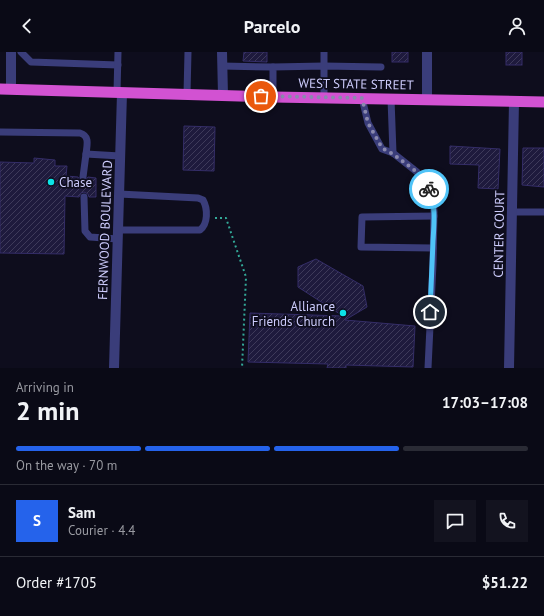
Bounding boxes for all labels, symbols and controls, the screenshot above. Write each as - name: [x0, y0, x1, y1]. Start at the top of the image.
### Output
- icon: back: [16, 15, 38, 37]
- text: Parcelo: [244, 15, 300, 38]
- icon: person: [506, 15, 528, 37]
- street label: WEST STATE STREET: [298, 74, 414, 94]
- pin: [244, 79, 278, 113]
- icon: bag: [250, 85, 272, 107]
- street label: FERNWOOD BOULEVARD: [94, 160, 116, 300]
- courier: [409, 169, 449, 209]
- place label: Chase: [59, 174, 92, 191]
- marker: Chase: [46, 177, 56, 187]
- icon: bike: [418, 178, 440, 200]
- street label: CENTER COURT: [490, 190, 508, 278]
- pin: [413, 295, 447, 329]
- place label: Alliance Friends Church: [252, 298, 335, 330]
- icon: home: [419, 301, 441, 323]
- marker: Alliance Friends Church: [338, 308, 348, 318]
- text: Arriving in: [16, 379, 74, 396]
- text: 17:03–17:08: [442, 393, 528, 412]
- text: 2 min: [16, 394, 79, 427]
- text: On the way · 70 m: [16, 457, 117, 474]
- button: chat: [434, 500, 476, 542]
- button: phone: [486, 500, 528, 542]
- text: Sam: [68, 503, 95, 522]
- text: S: [33, 511, 41, 530]
- text: Courier · 4.4: [68, 522, 135, 539]
- text: Order #1705: [16, 573, 97, 592]
- text: $51.22: [482, 573, 528, 592]

